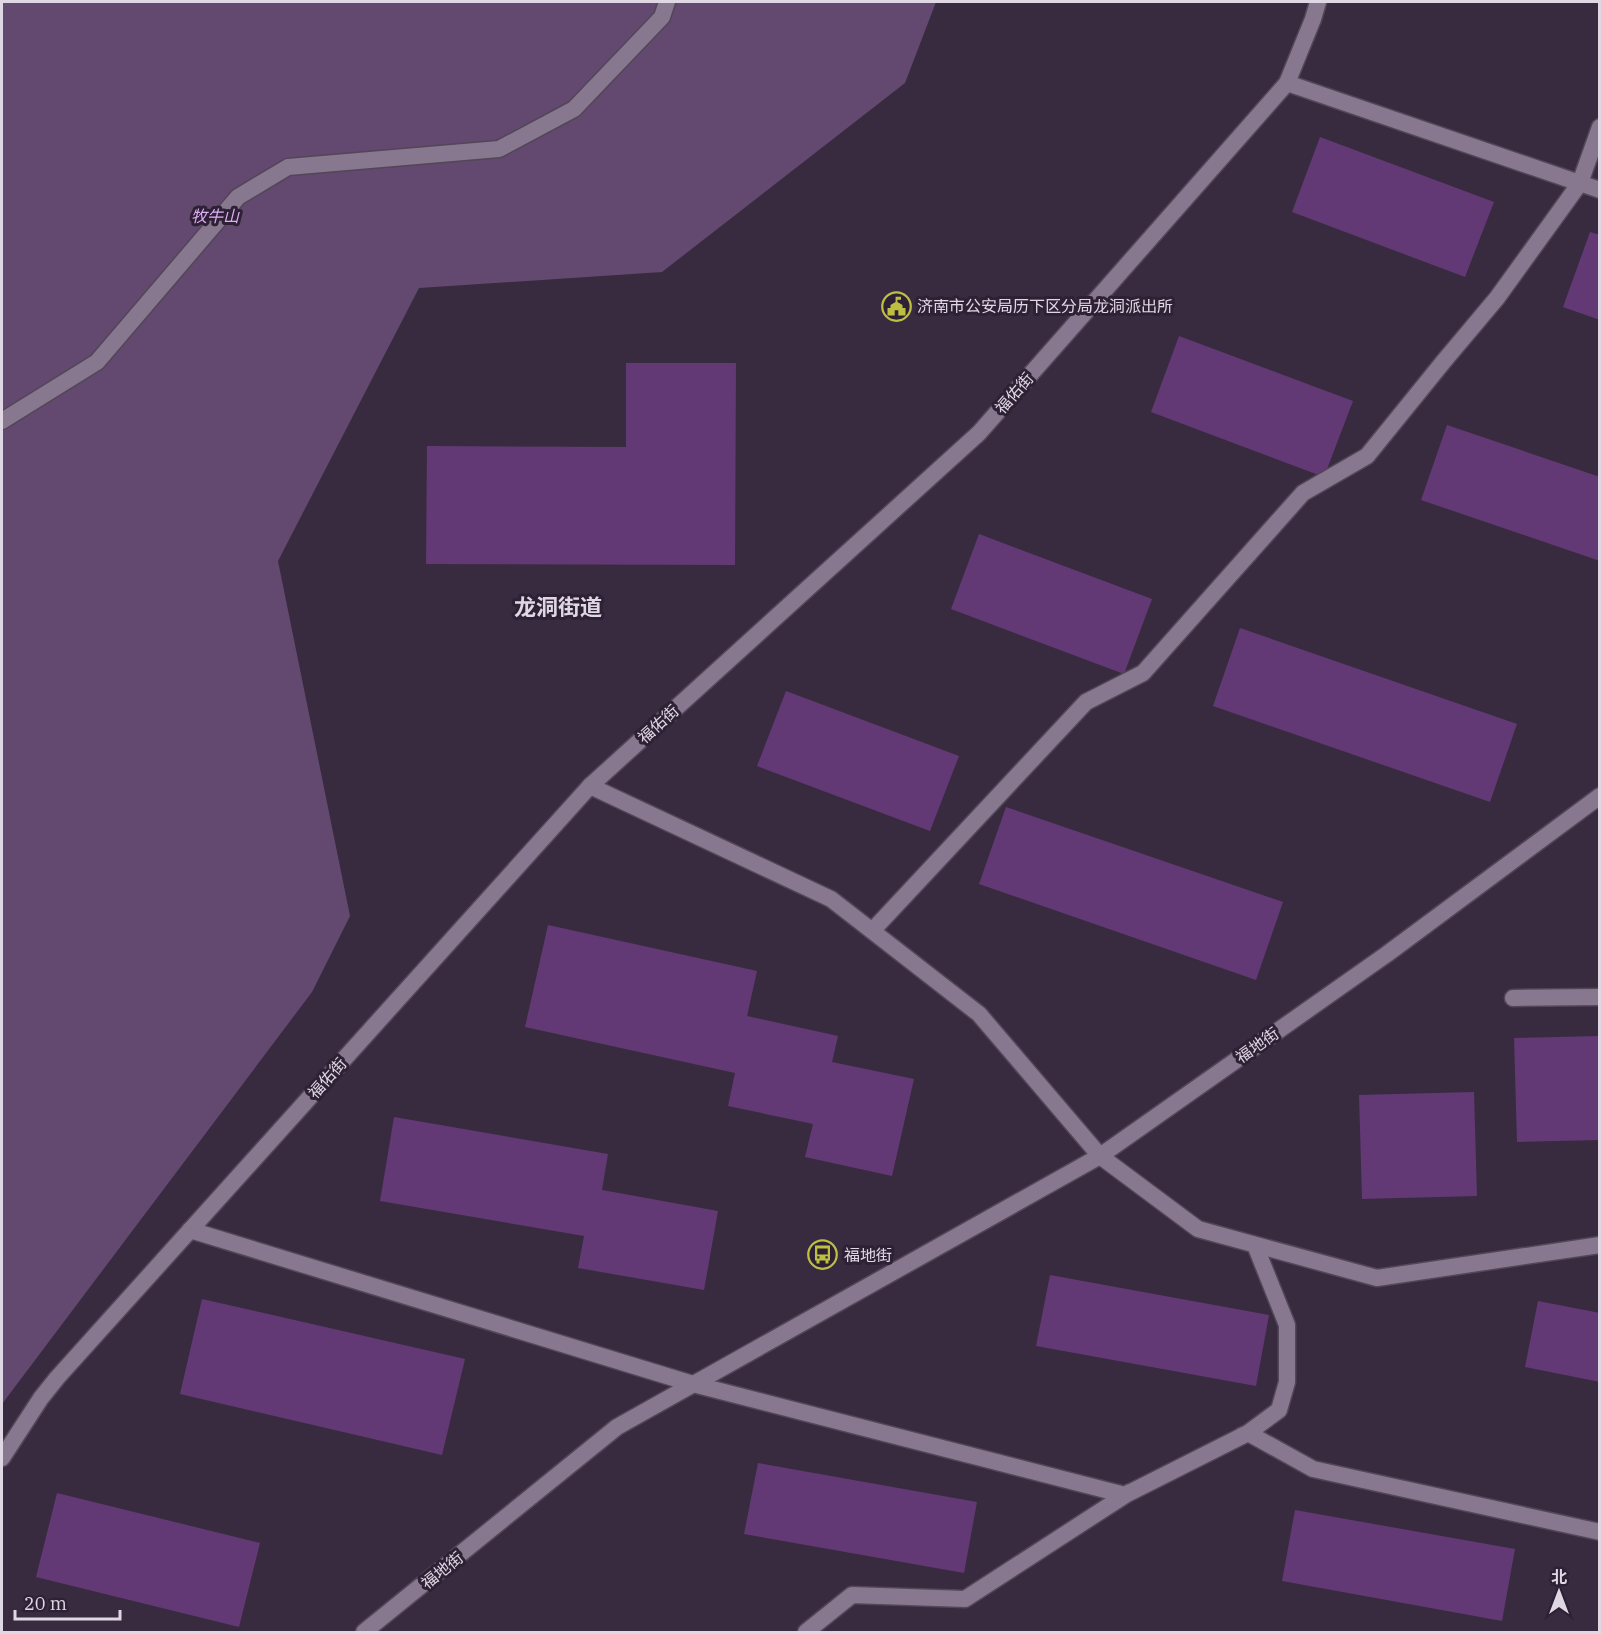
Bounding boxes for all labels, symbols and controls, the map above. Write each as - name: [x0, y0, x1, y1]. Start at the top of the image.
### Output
- park label: 牧牛山: [191, 206, 240, 226]
- public building icon: 济南市公安局历下区分局龙洞派出所: [880, 290, 912, 322]
- place label: 济南市公安局历下区分局龙洞派出所: [917, 296, 1173, 316]
- street label: 福佑街: [991, 368, 1037, 418]
- district label: 龙洞街道: [514, 592, 602, 621]
- street label: 福佑街: [633, 701, 683, 747]
- street label: 福地街: [1232, 1023, 1282, 1067]
- street label: 福佑街: [304, 1053, 350, 1103]
- bus stop icon: 福地街: [807, 1239, 839, 1271]
- place label: 福地街: [844, 1245, 892, 1265]
- street label: 福地街: [417, 1547, 467, 1593]
- north arrow: [1529, 1562, 1589, 1622]
- text: 北: [1551, 1567, 1567, 1587]
- scale bar: [15, 1583, 120, 1621]
- text: 20 m: [24, 1592, 67, 1615]

